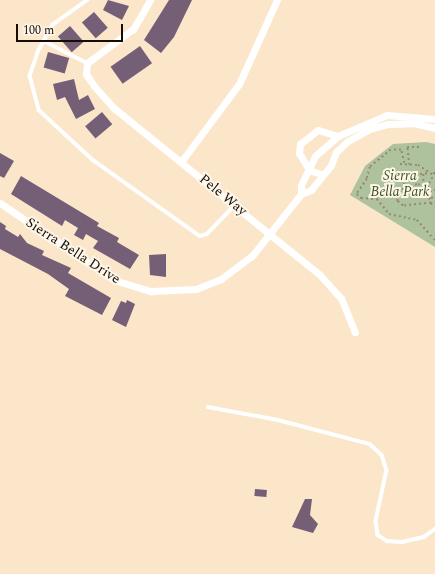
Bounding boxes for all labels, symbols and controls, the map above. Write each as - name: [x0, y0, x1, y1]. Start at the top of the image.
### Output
- scale bar: [18, 16, 125, 42]
- text: 100 m: [23, 21, 54, 40]
- park label: Sierra Bella Park: [370, 168, 430, 200]
- street label: Pele Way: [196, 171, 250, 219]
- street label: Sierra Bella Drive: [23, 214, 123, 288]

